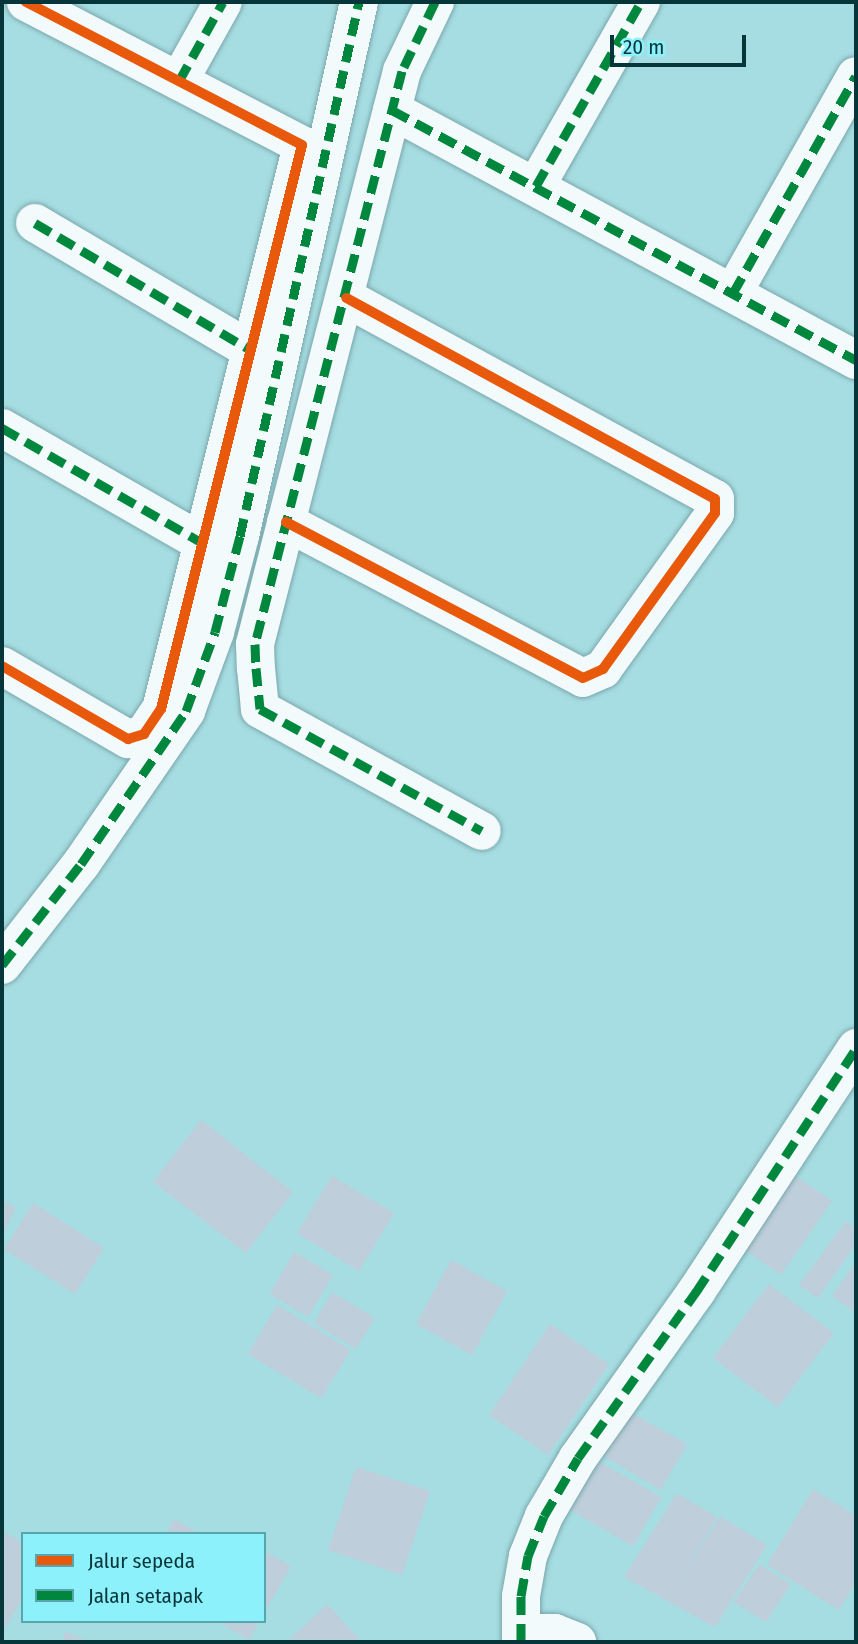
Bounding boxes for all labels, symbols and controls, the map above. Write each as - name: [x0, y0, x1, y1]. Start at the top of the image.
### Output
- scale bar: [613, 21, 750, 65]
- text: 20 m: [623, 34, 664, 60]
- legend: [21, 1532, 266, 1623]
- text: Jalur sepeda: [88, 1548, 195, 1574]
- text: Jalan setapak: [88, 1583, 203, 1609]

